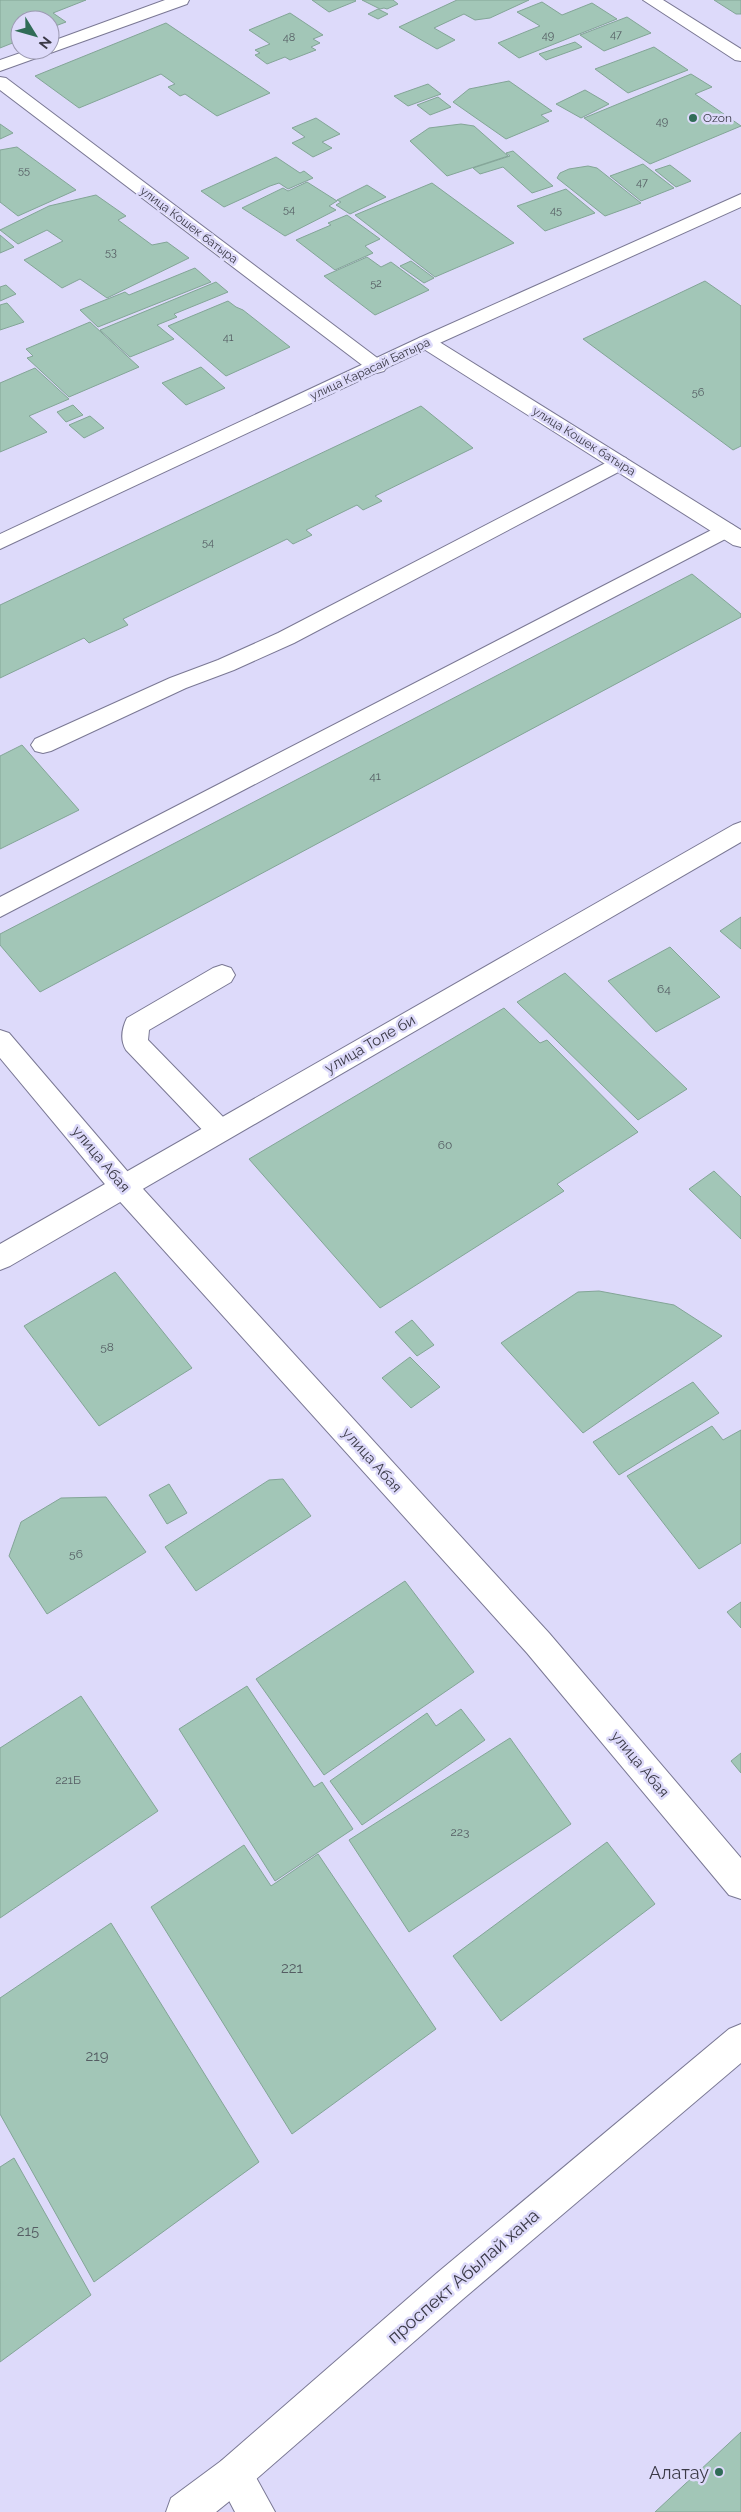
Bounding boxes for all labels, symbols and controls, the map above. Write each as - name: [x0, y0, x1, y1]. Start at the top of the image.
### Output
- north arrow: [10, 10, 60, 60]
- house number: 47: [610, 28, 622, 41]
- house number: 49: [542, 29, 554, 42]
- house number: 48: [283, 31, 295, 44]
- text: N: [36, 34, 55, 52]
- place label: Ozon: [703, 111, 732, 125]
- marker: Ozon: [687, 112, 699, 124]
- house number: 49: [656, 115, 668, 128]
- house number: 55: [18, 164, 30, 177]
- house number: 47: [636, 176, 648, 189]
- street label: улица Кошек батыра: [137, 184, 241, 266]
- house number: 54: [283, 203, 295, 216]
- house number: 45: [550, 204, 562, 217]
- house number: 53: [105, 246, 117, 259]
- house number: 52: [370, 277, 382, 290]
- house number: 41: [223, 331, 234, 344]
- street label: улица Карасай Батыра: [308, 335, 432, 403]
- house number: 56: [692, 386, 705, 399]
- street label: улица Кошек батыра: [530, 404, 638, 478]
- house number: 54: [202, 536, 214, 549]
- house number: 41: [369, 769, 381, 783]
- house number: 64: [657, 982, 671, 996]
- street label: улица Толе би: [322, 1011, 418, 1077]
- street label: улица Абая: [68, 1122, 134, 1196]
- house number: 60: [438, 1138, 452, 1152]
- house number: 58: [100, 1340, 114, 1354]
- street label: улица Абая: [338, 1424, 406, 1496]
- house number: 56: [69, 1547, 83, 1561]
- street label: улица Абая: [607, 1727, 673, 1801]
- house number: 221Б: [55, 1773, 81, 1787]
- house number: 223: [451, 1825, 469, 1839]
- house number: 221: [281, 1959, 304, 1977]
- house number: 219: [85, 2047, 109, 2065]
- street label: проспект Абылай хана: [383, 2204, 543, 2348]
- house number: 215: [17, 2222, 39, 2240]
- place label: Алатау: [649, 2462, 709, 2483]
- marker: Алатау: [713, 2466, 725, 2478]

